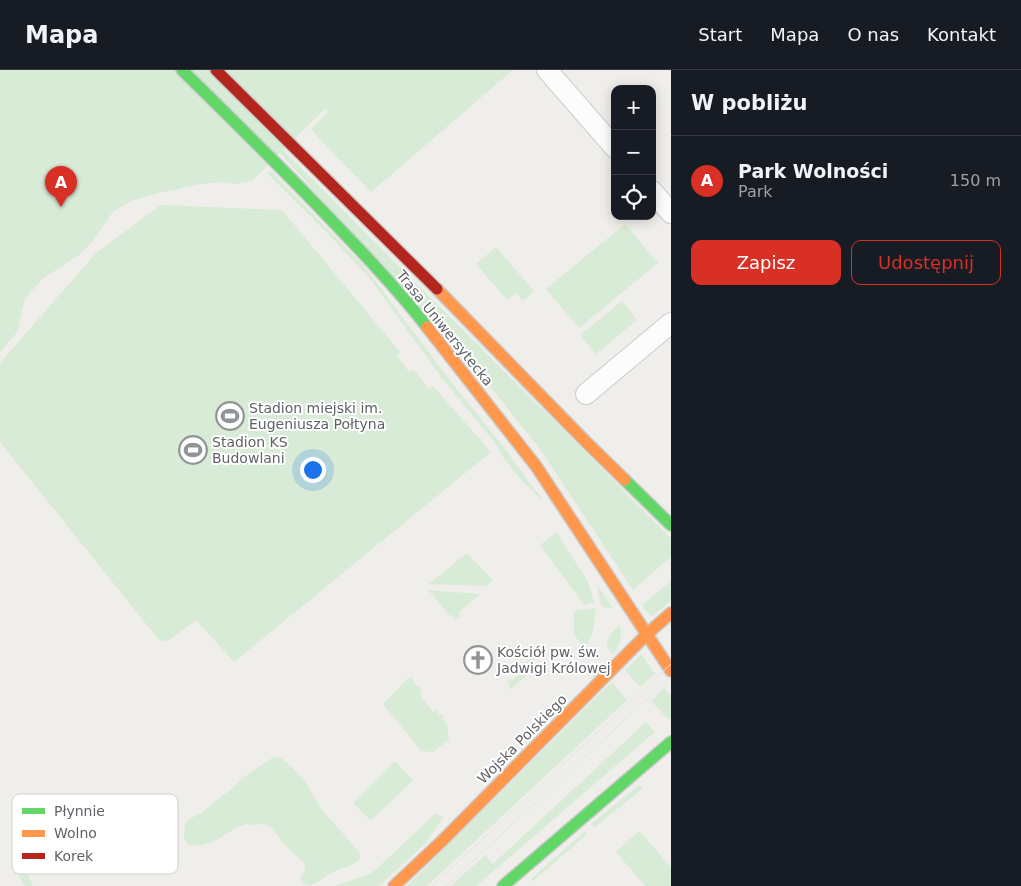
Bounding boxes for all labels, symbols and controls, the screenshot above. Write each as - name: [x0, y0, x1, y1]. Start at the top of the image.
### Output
- text: Mapa: [25, 21, 98, 49]
- text: Start: [698, 24, 742, 45]
- text: Mapa: [770, 24, 819, 45]
- text: O nas: [847, 24, 899, 45]
- text: Kontakt: [927, 24, 996, 45]
- map controls: [611, 85, 656, 220]
- button: +: [611, 85, 656, 130]
- text: W pobliżu: [691, 91, 808, 115]
- button: −: [611, 130, 656, 175]
- text: Park Wolności: [738, 160, 888, 182]
- pin: A: [45, 166, 77, 207]
- text: A: [701, 171, 713, 190]
- text: 150 m: [950, 171, 1001, 190]
- button: locate: [611, 175, 656, 220]
- text: Park: [738, 182, 773, 201]
- button: Zapisz: [691, 240, 841, 285]
- button: Udostępnij: [851, 240, 1001, 285]
- street label: Trasa Uniwersytecka: [393, 266, 496, 389]
- place label: Stadion miejski im. Eugeniusza Połtyna: [249, 400, 385, 432]
- sports icon: Stadion miejski im. Eugeniusza Połtyna: [215, 401, 245, 431]
- place label: Stadion KS Budowlani: [212, 434, 288, 466]
- sports icon: Stadion KS Budowlani: [178, 435, 208, 465]
- your location: [300, 457, 326, 483]
- place label: Kościół pw. św. Jadwigi Królowej: [496, 644, 611, 676]
- church icon: Kościół pw. św. Jadwigi Królowej: [463, 645, 493, 675]
- street label: Wojska Polskiego: [474, 691, 570, 787]
- legend: [12, 794, 178, 874]
- text: Płynnie: [54, 803, 105, 819]
- text: Wolno: [54, 825, 97, 841]
- text: Korek: [54, 848, 94, 864]

